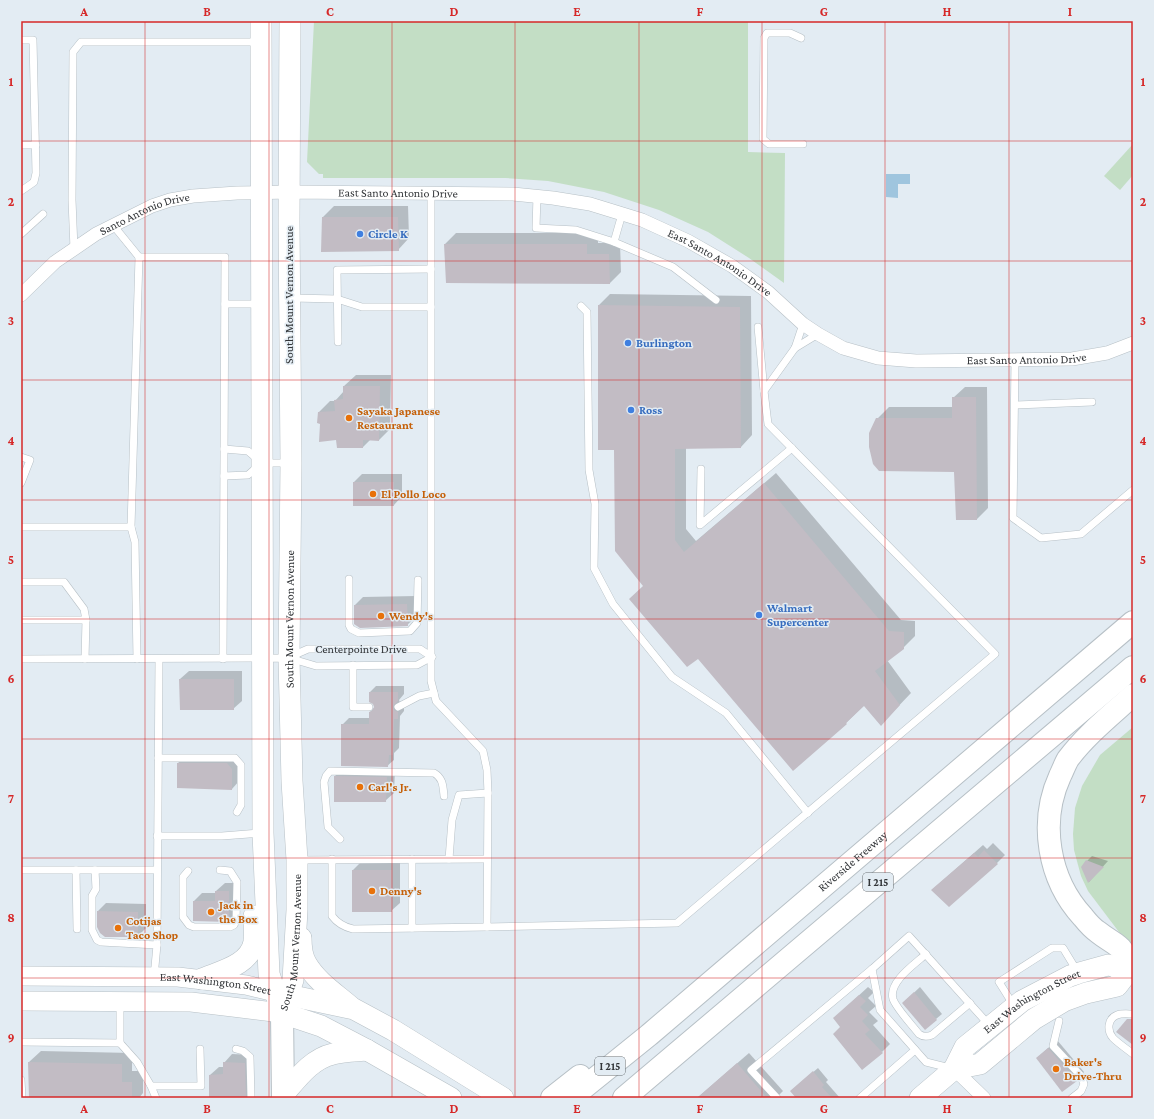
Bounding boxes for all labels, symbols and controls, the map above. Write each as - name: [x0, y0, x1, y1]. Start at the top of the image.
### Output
- text: A: [79, 4, 88, 19]
- text: B: [203, 4, 211, 19]
- text: C: [326, 4, 334, 19]
- text: D: [450, 4, 459, 19]
- text: E: [573, 4, 581, 19]
- text: F: [697, 4, 704, 19]
- text: G: [820, 4, 828, 19]
- text: H: [943, 4, 952, 19]
- text: I: [1068, 4, 1072, 19]
- text: 1: [9, 74, 14, 89]
- text: 1: [1141, 74, 1146, 89]
- street label: East Santo Antonio Drive: [338, 185, 458, 201]
- street label: Santo Antonio Drive: [97, 190, 191, 238]
- text: 2: [8, 194, 15, 209]
- text: 2: [1140, 194, 1147, 209]
- street label: South Mount Vernon Avenue: [282, 226, 296, 364]
- street label: East Santo Antonio Drive: [665, 226, 775, 299]
- place label: Circle K: [368, 227, 408, 241]
- marker: Circle K: [355, 229, 365, 239]
- text: 3: [8, 313, 14, 328]
- text: 3: [1140, 313, 1146, 328]
- place label: Burlington: [636, 336, 692, 350]
- marker: Burlington: [623, 338, 633, 348]
- street label: East Santo Antonio Drive: [967, 350, 1087, 367]
- place label: Ross: [639, 403, 662, 417]
- place label: Sayaka Japanese Restaurant: [357, 404, 441, 432]
- marker: Ross: [626, 405, 636, 415]
- marker: Sayaka Japanese Restaurant: [344, 413, 354, 423]
- text: 4: [7, 433, 15, 448]
- text: 4: [1139, 433, 1147, 448]
- place label: El Pollo Loco: [381, 487, 446, 501]
- marker: El Pollo Loco: [368, 489, 378, 499]
- street label: South Mount Vernon Avenue: [282, 550, 297, 688]
- text: 5: [8, 552, 14, 567]
- text: 5: [1140, 552, 1146, 567]
- place label: Walmart Supercenter: [766, 601, 829, 629]
- place label: Wendy's: [388, 609, 433, 623]
- marker: Walmart Supercenter: [754, 610, 764, 620]
- marker: Wendy's: [376, 611, 386, 621]
- street label: Centerpointe Drive: [315, 642, 407, 656]
- text: 6: [7, 671, 15, 686]
- text: 6: [1139, 671, 1147, 686]
- place label: Carl's Jr.: [368, 780, 412, 794]
- marker: Carl's Jr.: [355, 782, 365, 792]
- text: 7: [8, 791, 14, 806]
- text: 7: [1140, 791, 1146, 806]
- street label: Riverside Freeway: [815, 827, 891, 895]
- road number: I 215: [863, 873, 893, 891]
- street label: South Mount Vernon Avenue: [276, 874, 304, 1012]
- place label: Denny's: [380, 884, 422, 898]
- marker: Denny's: [367, 886, 377, 896]
- place label: Jack in the Box: [217, 898, 258, 926]
- marker: Jack in the Box: [206, 907, 216, 917]
- text: 8: [7, 910, 15, 925]
- text: 8: [1139, 910, 1147, 925]
- place label: Cotijas Taco Shop: [126, 914, 179, 942]
- marker: Cotijas Taco Shop: [113, 923, 123, 933]
- street label: East Washington Street: [980, 966, 1083, 1036]
- street label: East Washington Street: [160, 970, 274, 998]
- text: 9: [7, 1030, 15, 1045]
- text: 9: [1139, 1030, 1147, 1045]
- place label: Baker's Drive-Thru: [1064, 1055, 1122, 1083]
- road number: I 215: [595, 1057, 625, 1075]
- marker: Baker's Drive-Thru: [1051, 1064, 1061, 1074]
- text: A: [79, 1101, 88, 1116]
- text: B: [203, 1101, 211, 1116]
- text: C: [326, 1101, 334, 1116]
- text: D: [450, 1101, 459, 1116]
- text: E: [573, 1101, 581, 1116]
- text: F: [697, 1101, 704, 1116]
- text: G: [820, 1101, 828, 1116]
- text: H: [943, 1101, 952, 1116]
- text: I: [1068, 1101, 1072, 1116]

